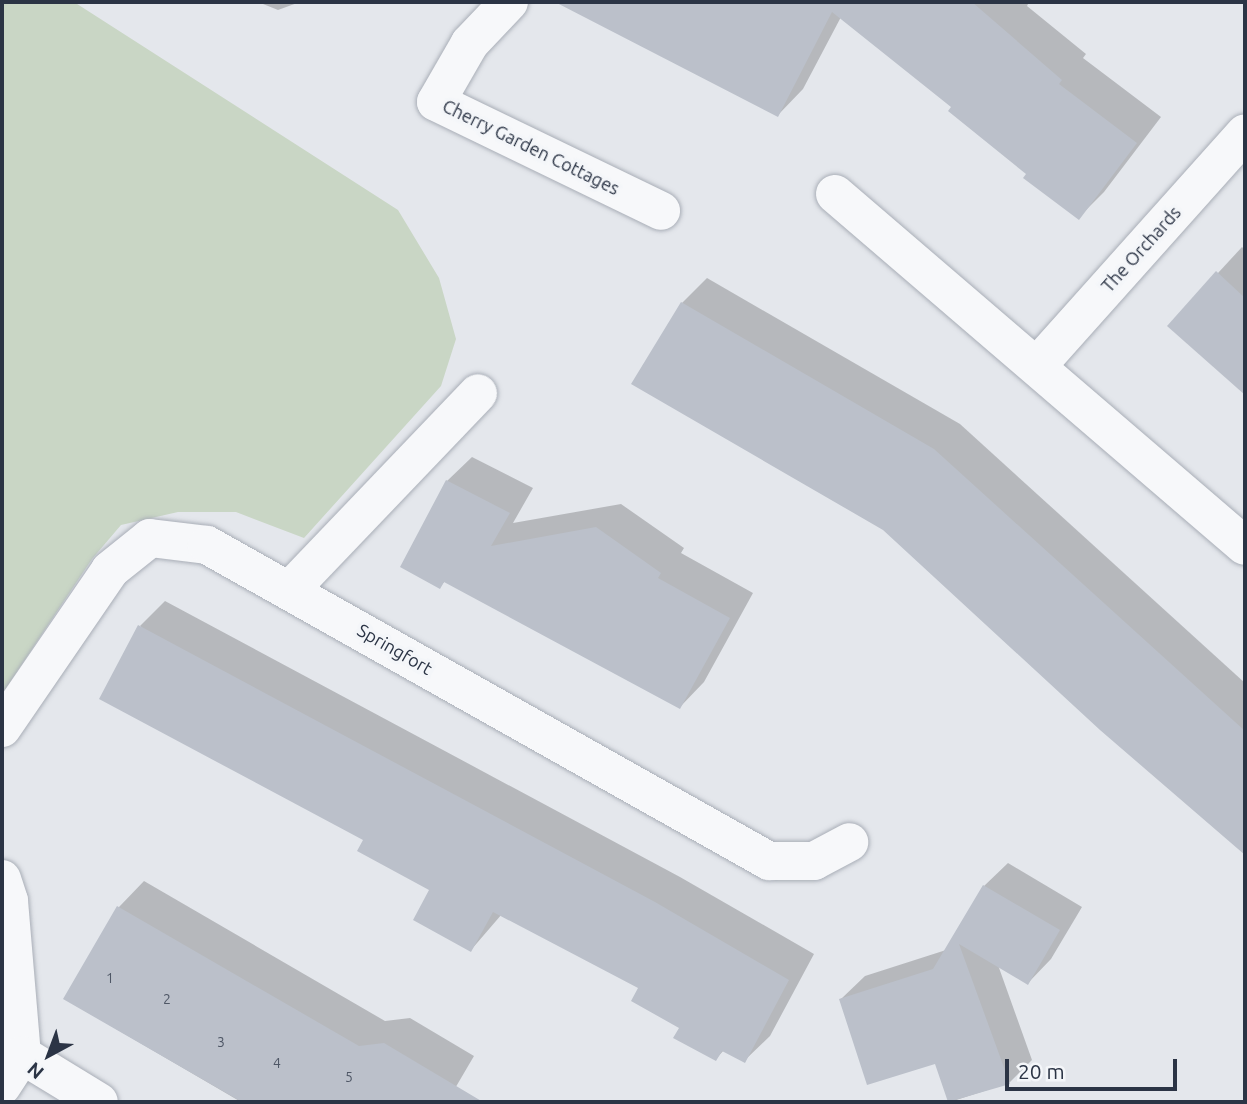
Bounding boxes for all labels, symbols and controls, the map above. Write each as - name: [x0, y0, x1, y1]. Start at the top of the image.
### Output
- street label: Cherry Garden Cottages: [439, 95, 623, 199]
- street label: The Orchards: [1097, 202, 1185, 296]
- street label: Springfort: [354, 619, 436, 679]
- house number: 1: [106, 970, 114, 986]
- house number: 2: [163, 991, 171, 1007]
- north arrow: [14, 1020, 84, 1090]
- house number: 3: [217, 1034, 225, 1050]
- scale bar: [1009, 1044, 1180, 1088]
- house number: 4: [273, 1055, 281, 1071]
- text: N: [23, 1058, 48, 1084]
- text: 20 m: [1018, 1059, 1065, 1083]
- house number: 5: [345, 1069, 353, 1085]

